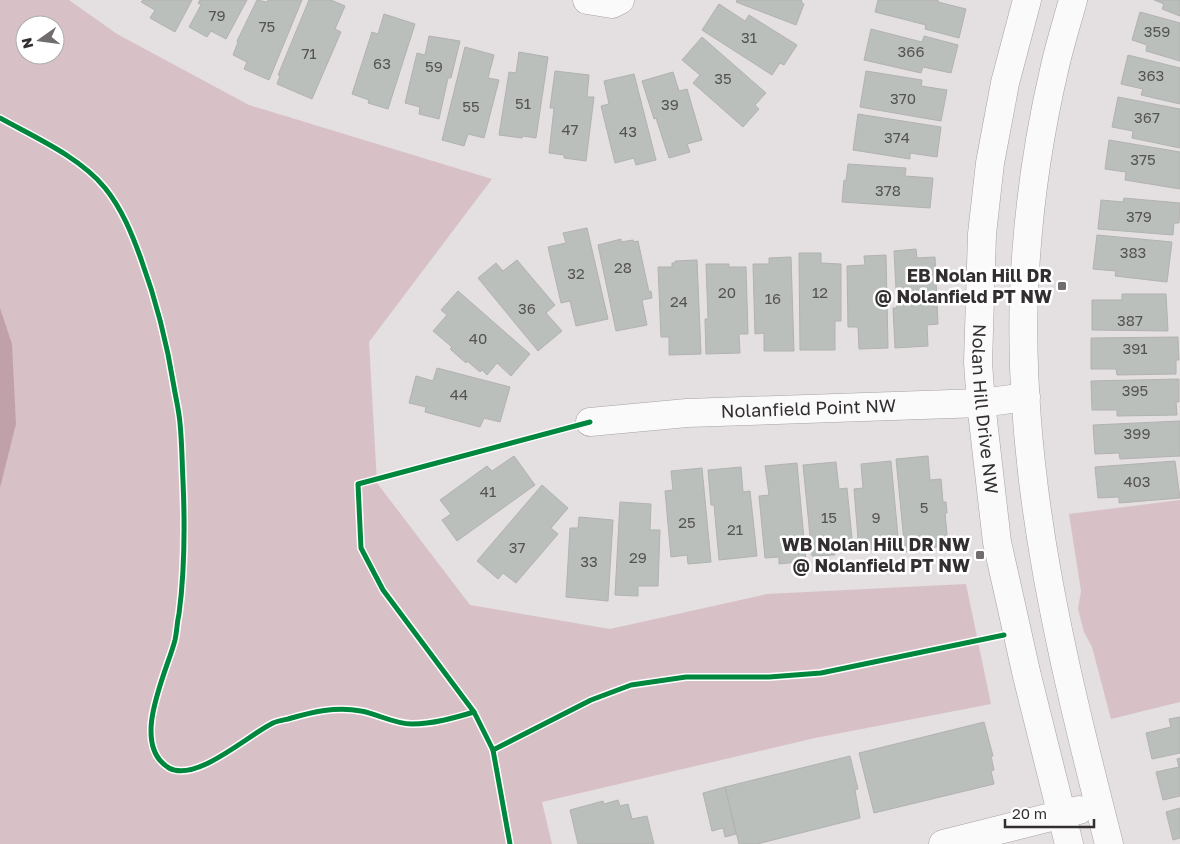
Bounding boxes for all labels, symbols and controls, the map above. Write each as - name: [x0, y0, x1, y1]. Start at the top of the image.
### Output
- house number: 79: [208, 6, 226, 24]
- north arrow: [15, 15, 65, 65]
- house number: 75: [259, 17, 275, 35]
- house number: 359: [1144, 22, 1170, 40]
- house number: 31: [741, 28, 757, 46]
- text: N: [17, 36, 36, 50]
- house number: 366: [898, 42, 924, 60]
- house number: 71: [301, 44, 317, 62]
- house number: 63: [373, 54, 391, 72]
- house number: 59: [425, 57, 443, 75]
- house number: 363: [1138, 66, 1164, 84]
- house number: 35: [714, 69, 732, 87]
- house number: 370: [890, 89, 916, 107]
- house number: 51: [515, 94, 531, 112]
- house number: 39: [661, 95, 679, 113]
- house number: 55: [462, 97, 480, 115]
- house number: 367: [1134, 108, 1160, 126]
- house number: 47: [561, 120, 579, 138]
- house number: 43: [619, 122, 637, 140]
- house number: 374: [884, 128, 910, 146]
- house number: 375: [1130, 150, 1156, 168]
- house number: 378: [875, 181, 901, 199]
- house number: 379: [1126, 207, 1152, 225]
- house number: 383: [1120, 243, 1146, 261]
- house number: 28: [614, 258, 632, 276]
- house number: 32: [567, 264, 585, 282]
- place label: EB Nolan Hill DR @ Nolanfield PT NW: [875, 264, 1052, 307]
- marker: EB Nolan Hill DR @ Nolanfield PT NW: [1056, 280, 1068, 292]
- house number: 20: [718, 283, 736, 301]
- house number: 12: [812, 283, 828, 301]
- house number: 16: [765, 289, 781, 307]
- house number: 24: [670, 292, 688, 310]
- house number: 36: [518, 299, 536, 317]
- house number: 387: [1117, 311, 1143, 329]
- street label: Nolan Hill Drive NW: [968, 324, 1003, 495]
- house number: 40: [469, 329, 487, 347]
- house number: 391: [1122, 339, 1148, 357]
- house number: 395: [1122, 381, 1148, 399]
- house number: 44: [450, 385, 468, 403]
- street label: Nolanfield Point NW: [720, 394, 896, 422]
- house number: 399: [1124, 424, 1150, 442]
- house number: 403: [1123, 472, 1151, 490]
- house number: 41: [480, 482, 496, 500]
- house number: 5: [920, 498, 928, 516]
- house number: 15: [821, 508, 837, 526]
- house number: 9: [871, 508, 881, 526]
- house number: 25: [678, 513, 696, 531]
- house number: 21: [727, 520, 743, 538]
- place label: WB Nolan Hill DR NW @ Nolanfield PT NW: [782, 533, 970, 576]
- house number: 37: [509, 538, 525, 556]
- house number: 29: [629, 548, 647, 566]
- marker: WB Nolan Hill DR NW @ Nolanfield PT NW: [974, 549, 986, 561]
- house number: 33: [580, 552, 598, 570]
- scale bar: [1005, 796, 1094, 828]
- text: 20 m: [1012, 804, 1047, 822]

